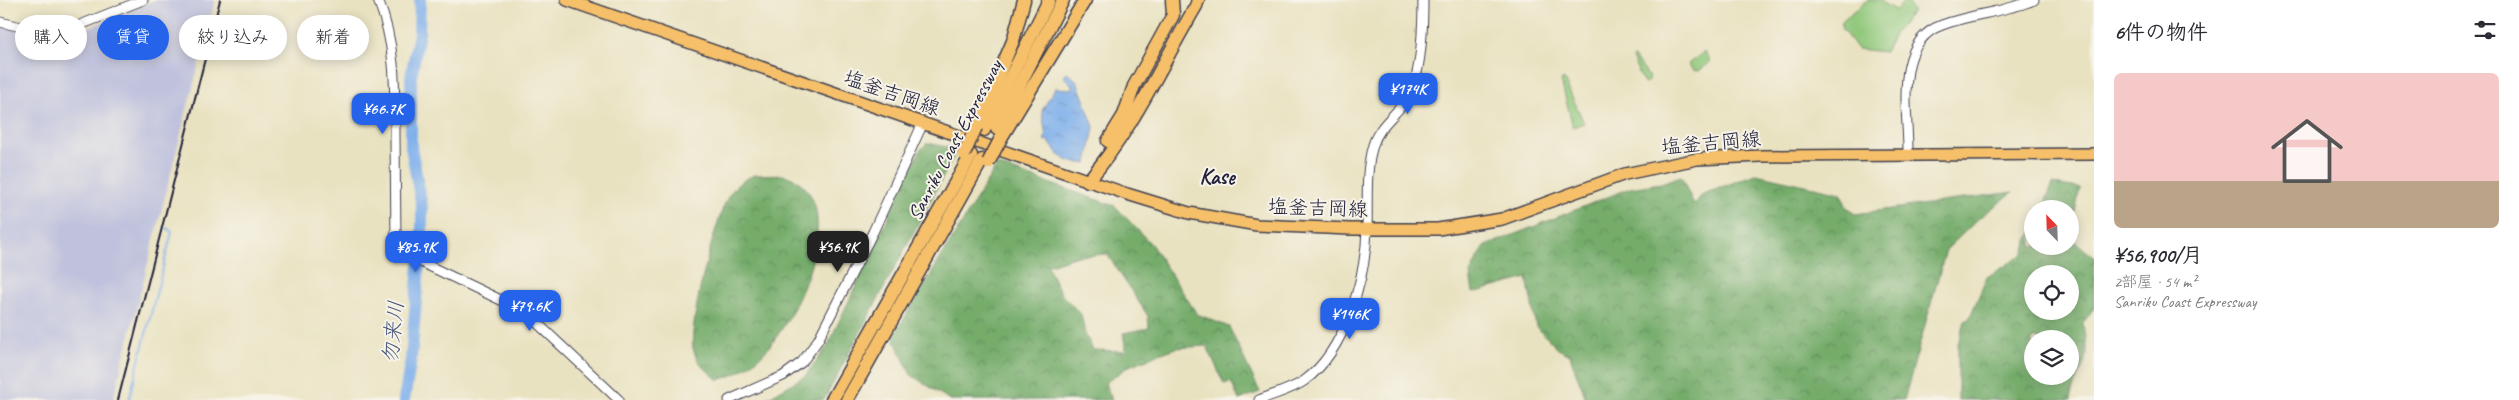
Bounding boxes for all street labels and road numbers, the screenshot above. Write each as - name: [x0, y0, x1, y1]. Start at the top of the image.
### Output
- street label: Sanriku Coast Expressway: [902, 54, 1009, 224]
- street label: 塩釜吉岡線: [841, 65, 943, 121]
- street label: 塩釜吉岡線: [1660, 126, 1762, 160]
- street label: 塩釜吉岡線: [1268, 194, 1368, 222]

